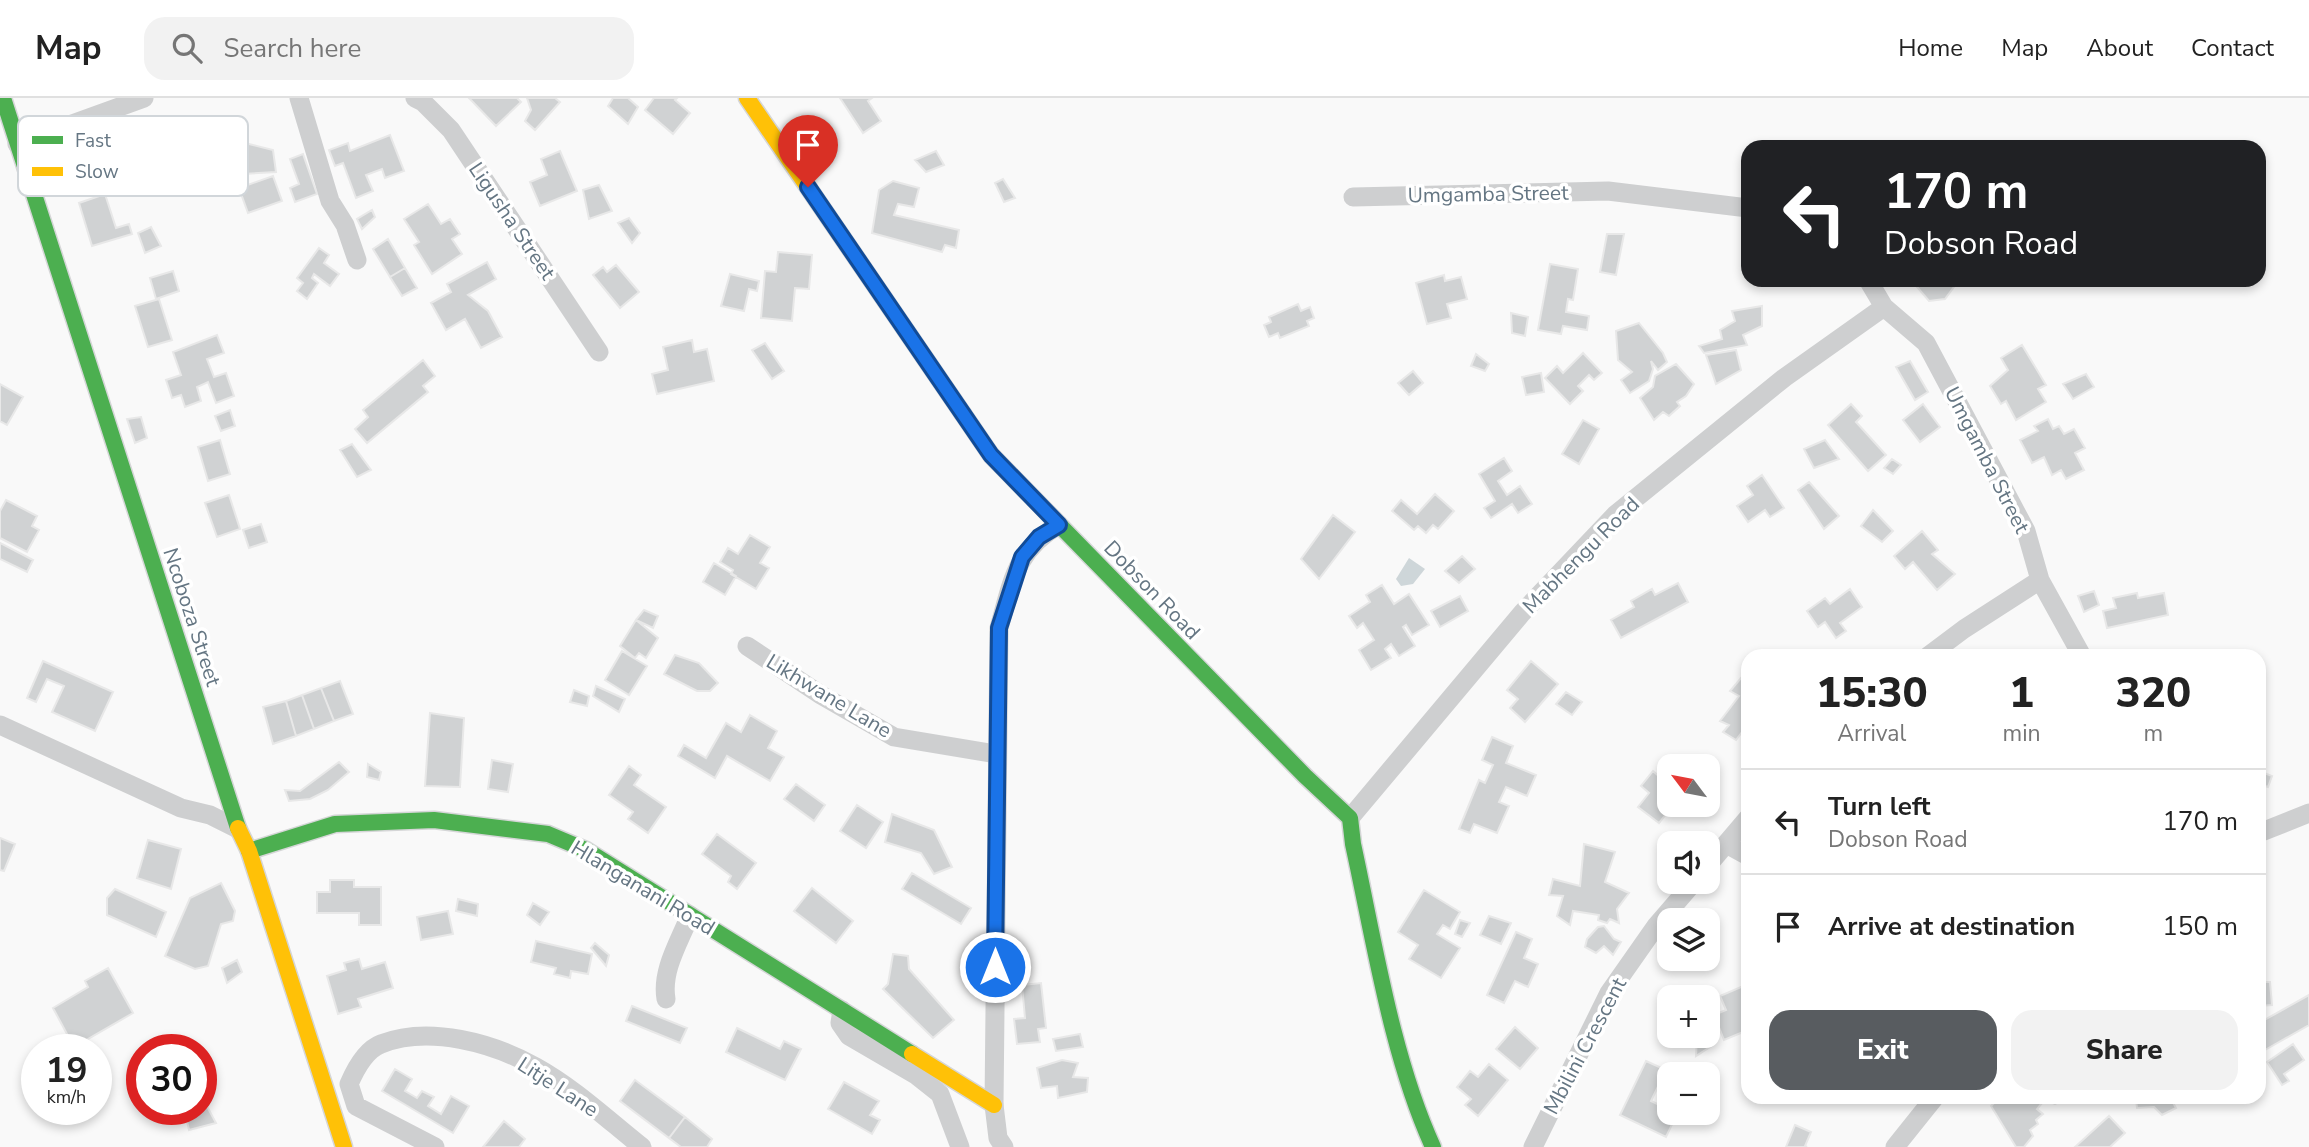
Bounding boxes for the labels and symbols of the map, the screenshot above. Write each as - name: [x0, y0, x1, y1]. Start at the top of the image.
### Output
- pin: [778, 115, 838, 187]
- legend: [18, 116, 248, 196]
- text: Fast: [75, 128, 111, 154]
- street label: Ligusha Street: [462, 157, 562, 286]
- text: Slow: [75, 159, 119, 185]
- street label: Umgamba Street: [1407, 179, 1569, 209]
- street label: Umgamba Street: [1938, 382, 2036, 539]
- street label: Mabhengu Road: [1516, 490, 1646, 620]
- street label: Dobson Road: [1098, 534, 1206, 646]
- street label: Ncoboza Street: [156, 544, 228, 690]
- street label: Likhwane Lane: [761, 648, 897, 744]
- north arrow: [1657, 754, 1720, 817]
- street label: Hlanganani Road: [566, 834, 720, 942]
- position arrow: [958, 930, 1032, 1004]
- street label: Mbilini Crescent: [1537, 972, 1633, 1119]
- speed limit sign: 30: [126, 1034, 217, 1125]
- street label: Litje Lane: [512, 1051, 604, 1123]

